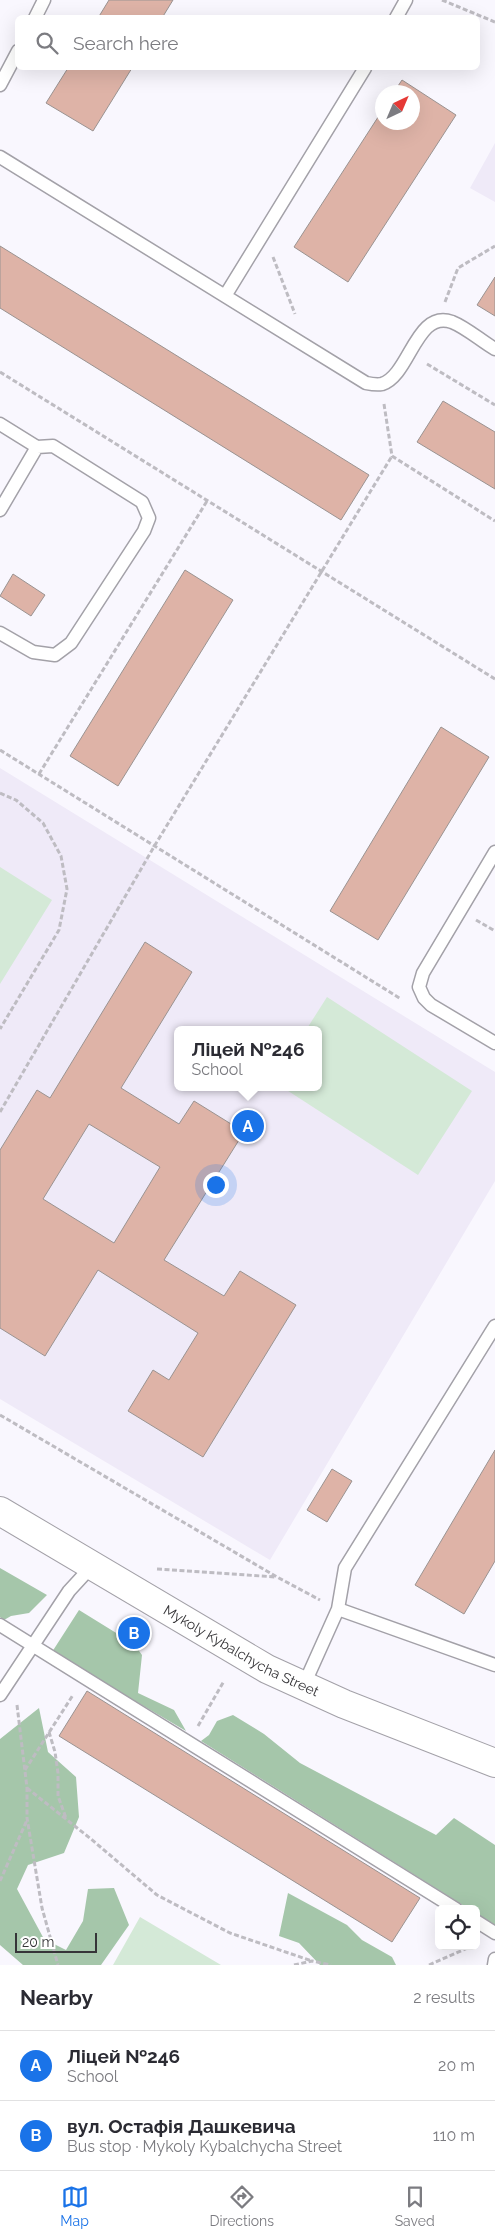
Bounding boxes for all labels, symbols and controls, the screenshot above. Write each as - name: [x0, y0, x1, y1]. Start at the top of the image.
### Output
- search box: [15, 15, 480, 70]
- icon: search: [33, 29, 61, 57]
- text: Search here: [73, 32, 179, 54]
- north arrow: [375, 85, 420, 130]
- popup: [174, 1026, 322, 1091]
- text: Ліцей №246: [191, 1038, 305, 1060]
- text: School: [191, 1060, 243, 1079]
- pin: A: [232, 1107, 264, 1145]
- your location: [203, 1172, 229, 1198]
- street label: Mykoly Kybalchycha Street: [161, 1602, 322, 1700]
- pin: B: [118, 1614, 150, 1652]
- map controls: [435, 1905, 480, 1950]
- button: locate: [435, 1905, 480, 1950]
- scale bar: [15, 1930, 98, 1953]
- text: 20 m: [22, 1934, 54, 1950]
- text: Nearby: [20, 1985, 93, 2010]
- text: 2 results: [413, 1988, 475, 2007]
- text: Ліцей №246: [67, 2045, 180, 2067]
- text: A: [31, 2056, 41, 2075]
- text: 20 m: [438, 2056, 475, 2075]
- text: School: [67, 2067, 118, 2086]
- text: вул. Остафія Дашкевича: [67, 2115, 296, 2137]
- text: B: [31, 2126, 41, 2145]
- text: 110 m: [433, 2126, 475, 2145]
- text: Bus stop · Mykoly Kybalchycha Street: [67, 2137, 342, 2156]
- tab: Map: [60, 2183, 89, 2229]
- tab: Directions: [209, 2183, 274, 2229]
- tab: Saved: [395, 2183, 435, 2229]

